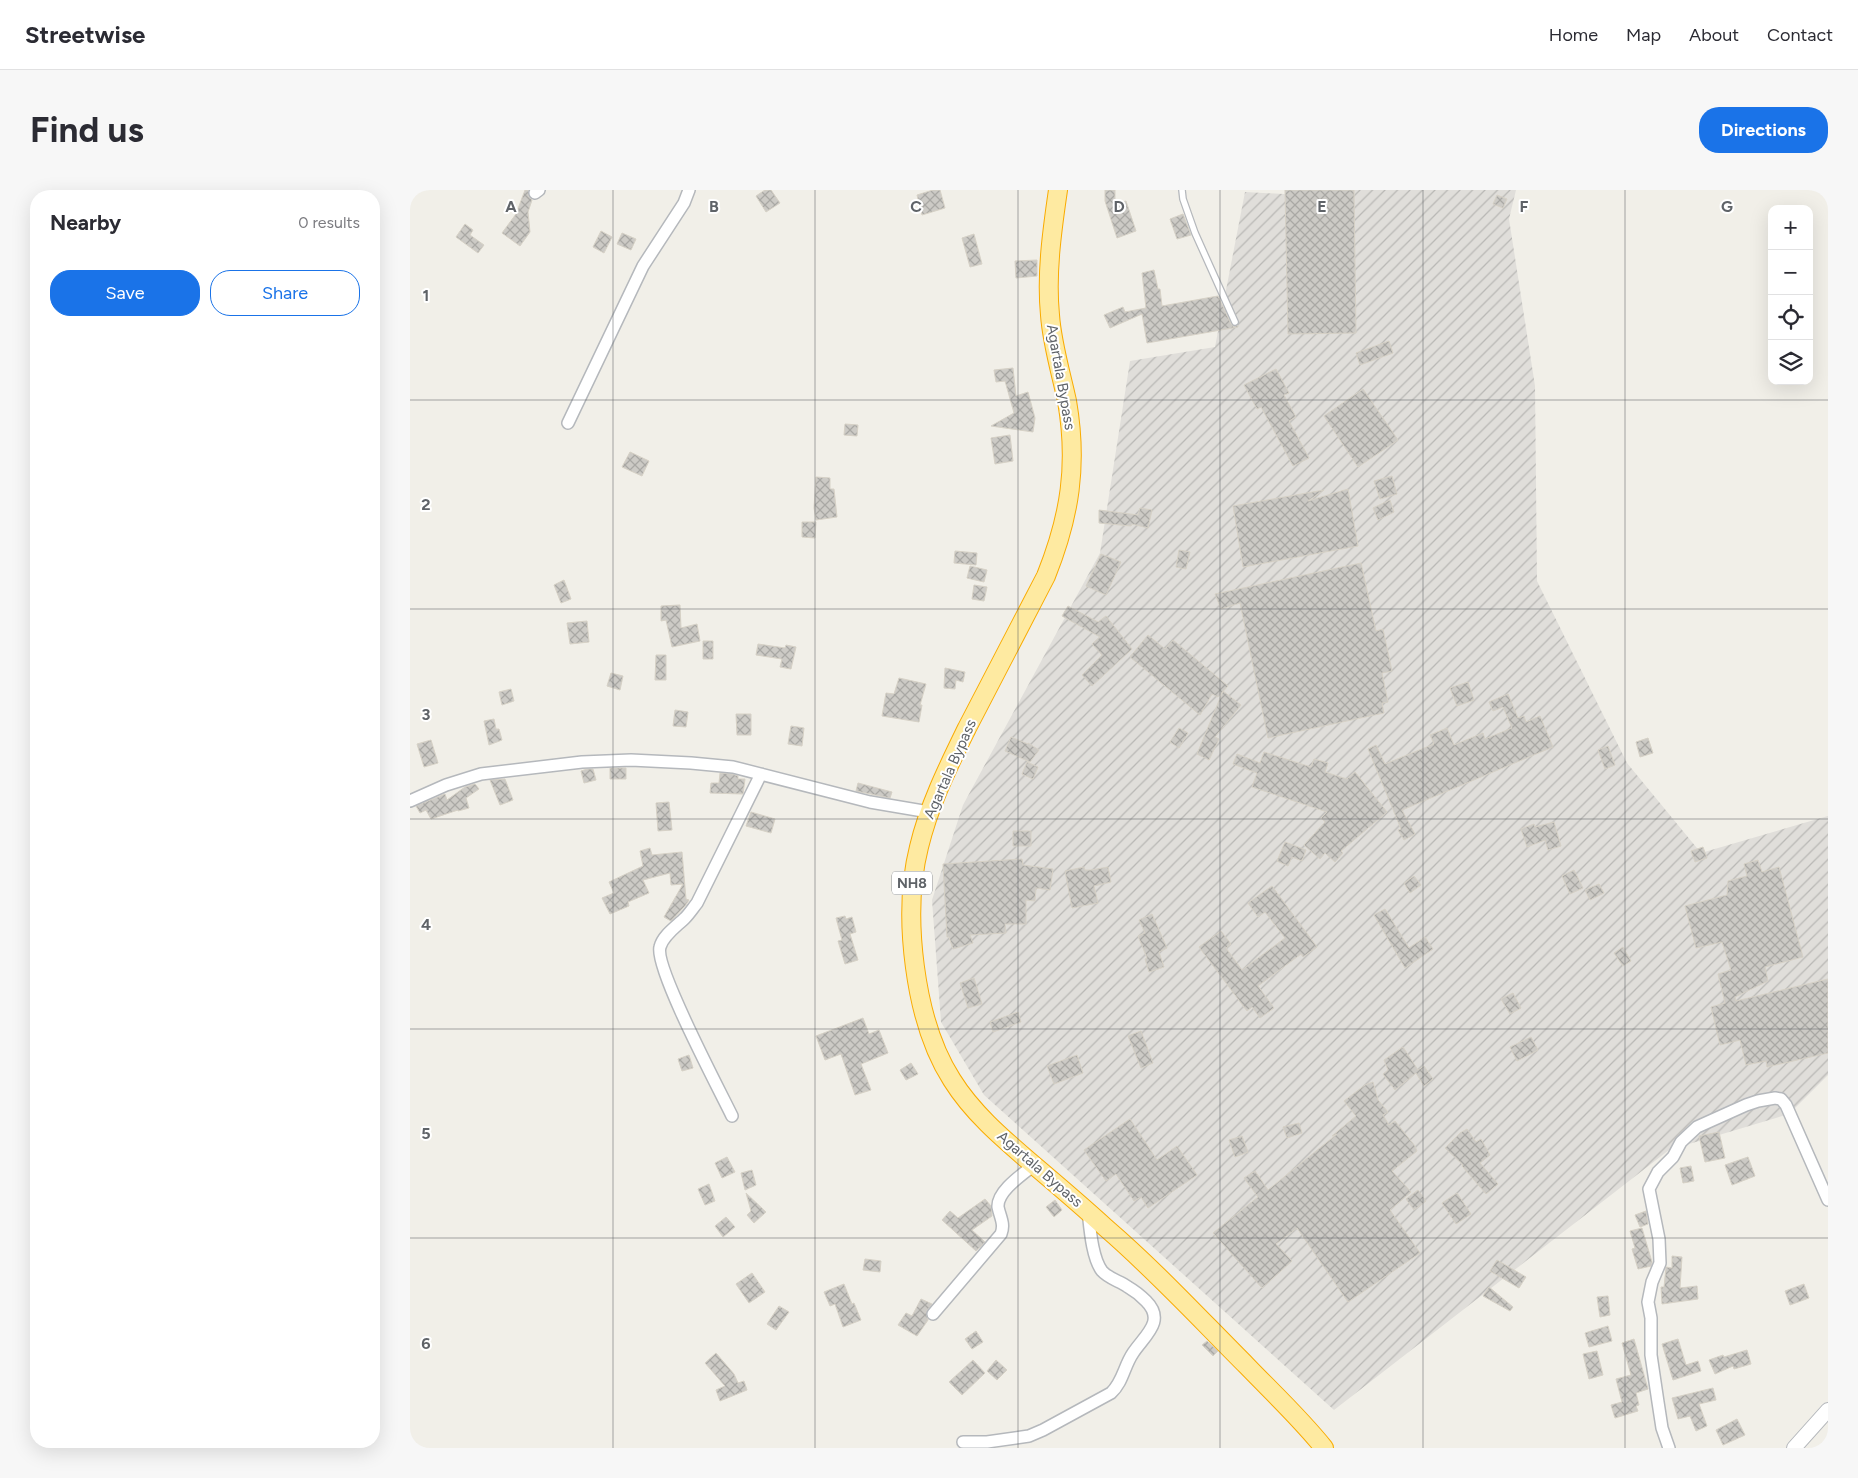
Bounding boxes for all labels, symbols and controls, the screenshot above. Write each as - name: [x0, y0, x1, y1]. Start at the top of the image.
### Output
- text: Streetwise: [25, 20, 145, 49]
- text: Home: [1549, 24, 1598, 46]
- text: Map: [1626, 24, 1661, 46]
- text: About: [1689, 24, 1739, 46]
- text: Contact: [1767, 24, 1833, 46]
- button: Directions: [1699, 107, 1828, 153]
- text: Find us: [30, 109, 144, 151]
- text: A: [505, 197, 517, 216]
- text: B: [709, 197, 719, 216]
- text: C: [910, 197, 922, 216]
- text: D: [1113, 197, 1125, 216]
- text: E: [1317, 197, 1327, 216]
- text: F: [1520, 197, 1529, 216]
- text: G: [1721, 197, 1733, 216]
- map controls: [1768, 205, 1813, 385]
- button: +: [1768, 205, 1813, 250]
- text: Nearby: [50, 210, 121, 235]
- text: 0 results: [298, 213, 360, 232]
- button: −: [1768, 250, 1813, 295]
- button: Save: [50, 270, 200, 316]
- button: Share: [210, 270, 360, 316]
- text: 1: [423, 286, 429, 305]
- button: locate: [1768, 295, 1813, 340]
- street label: Agartala Bypass: [1043, 323, 1079, 431]
- button: layers: [1768, 340, 1813, 385]
- text: 2: [421, 495, 431, 514]
- text: 3: [422, 705, 431, 724]
- street label: Agartala Bypass: [920, 716, 980, 822]
- road number: NH8: [892, 871, 932, 894]
- text: 4: [421, 915, 431, 934]
- text: 5: [421, 1124, 431, 1143]
- street label: Agartala Bypass: [994, 1127, 1086, 1211]
- text: 6: [421, 1334, 431, 1353]

